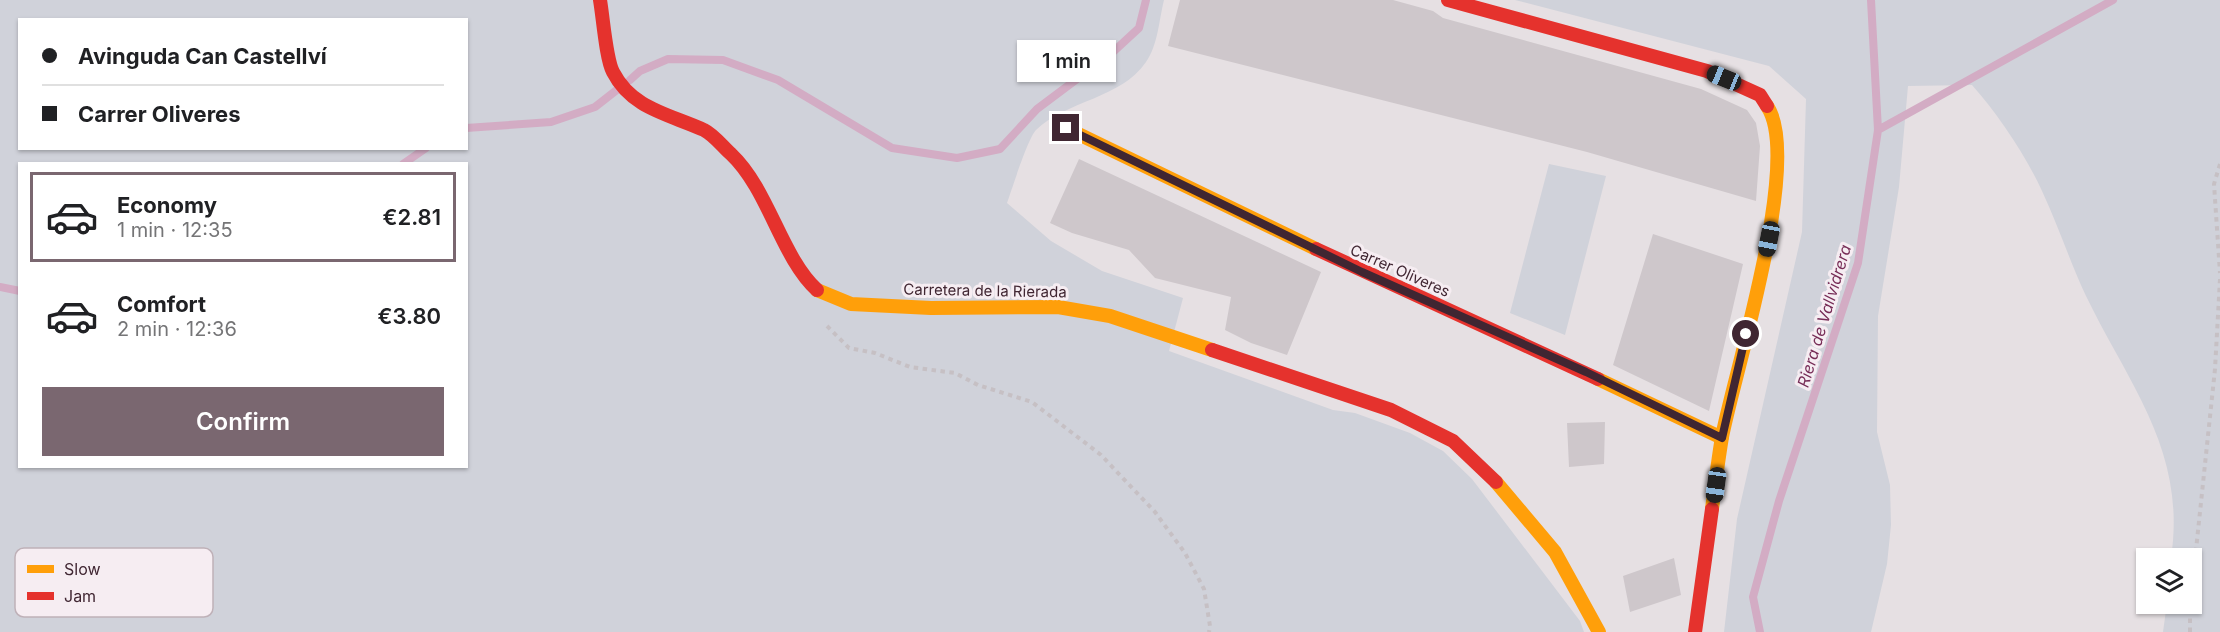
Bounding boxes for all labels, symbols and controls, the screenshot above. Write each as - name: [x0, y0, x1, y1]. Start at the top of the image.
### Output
- callout: 1 min: [1016, 41, 1116, 83]
- text: Avinguda Can Castellví: [78, 43, 327, 69]
- text: 1 min: [1042, 49, 1091, 73]
- car: [1704, 63, 1744, 93]
- text: Carrer Oliveres: [78, 101, 241, 127]
- route end: [1052, 114, 1079, 141]
- icon: car: [45, 190, 99, 244]
- text: Economy: [117, 192, 217, 218]
- text: €2.81: [383, 204, 441, 230]
- text: 1 min · 12:35: [117, 218, 233, 242]
- car: [1757, 220, 1781, 258]
- street label: Carrer Oliveres: [1347, 240, 1453, 301]
- water label: Riera de Vallvidrera: [1793, 242, 1855, 390]
- street label: Carretera de la Rierada: [903, 280, 1067, 301]
- icon: car: [45, 289, 99, 343]
- text: Comfort: [117, 291, 206, 317]
- text: €3.80: [378, 303, 441, 329]
- text: 2 min · 12:36: [117, 317, 237, 341]
- route start: [1732, 320, 1759, 347]
- button: Confirm: [42, 387, 444, 456]
- car: [1705, 466, 1727, 504]
- legend: [15, 548, 213, 617]
- map controls: [2136, 548, 2202, 614]
- button: layers: [2136, 548, 2202, 614]
- text: Slow: [64, 559, 101, 579]
- text: Jam: [64, 586, 96, 606]

